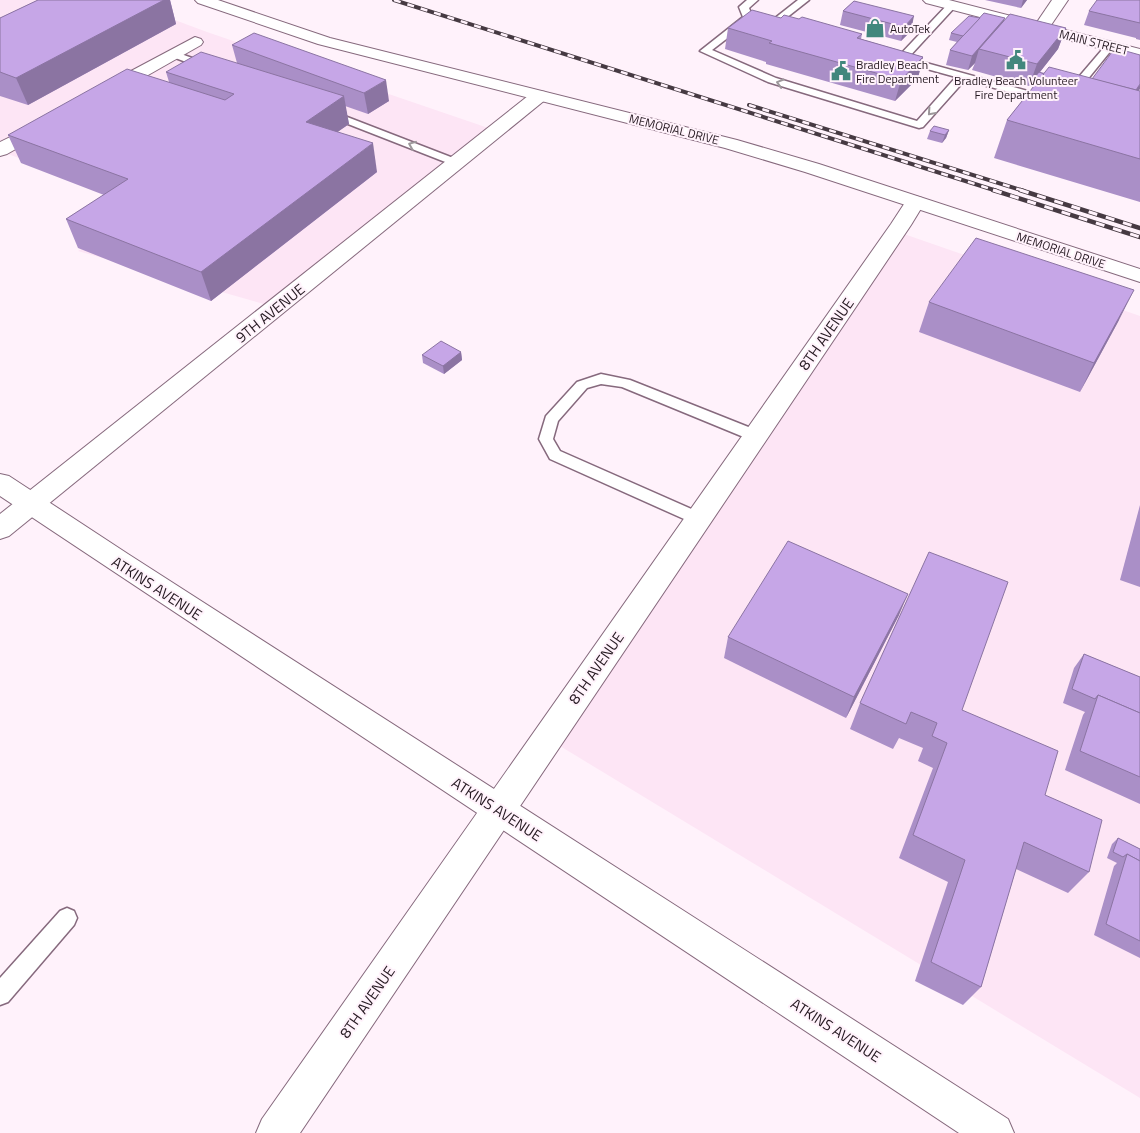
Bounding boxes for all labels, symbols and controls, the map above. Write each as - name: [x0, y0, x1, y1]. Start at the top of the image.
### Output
- shop icon: AutoTek: [864, 17, 886, 39]
- place label: AutoTek: [890, 19, 930, 38]
- street label: MAIN STREET: [1057, 24, 1131, 60]
- public building icon: Bradley Beach Volunteer Fire Department: [1005, 49, 1027, 71]
- place label: Bradley Beach Fire Department: [856, 55, 940, 88]
- public building icon: Bradley Beach Fire Department: [830, 60, 852, 82]
- place label: Bradley Beach Volunteer Fire Department: [954, 71, 1078, 104]
- one-way arrow: [776, 78, 785, 88]
- one-way arrow: [928, 107, 937, 116]
- street label: MEMORIAL DRIVE: [627, 109, 721, 149]
- one-way arrow: [408, 141, 417, 151]
- street label: MEMORIAL DRIVE: [1014, 227, 1108, 273]
- street label: 9TH AVENUE: [230, 278, 310, 348]
- street label: 8TH AVENUE: [793, 293, 859, 375]
- street label: ATKINS AVENUE: [107, 550, 207, 626]
- street label: 8TH AVENUE: [563, 627, 629, 709]
- street label: ATKINS AVENUE: [447, 771, 547, 847]
- street label: 8TH AVENUE: [334, 961, 400, 1043]
- street label: ATKINS AVENUE: [786, 992, 886, 1068]

